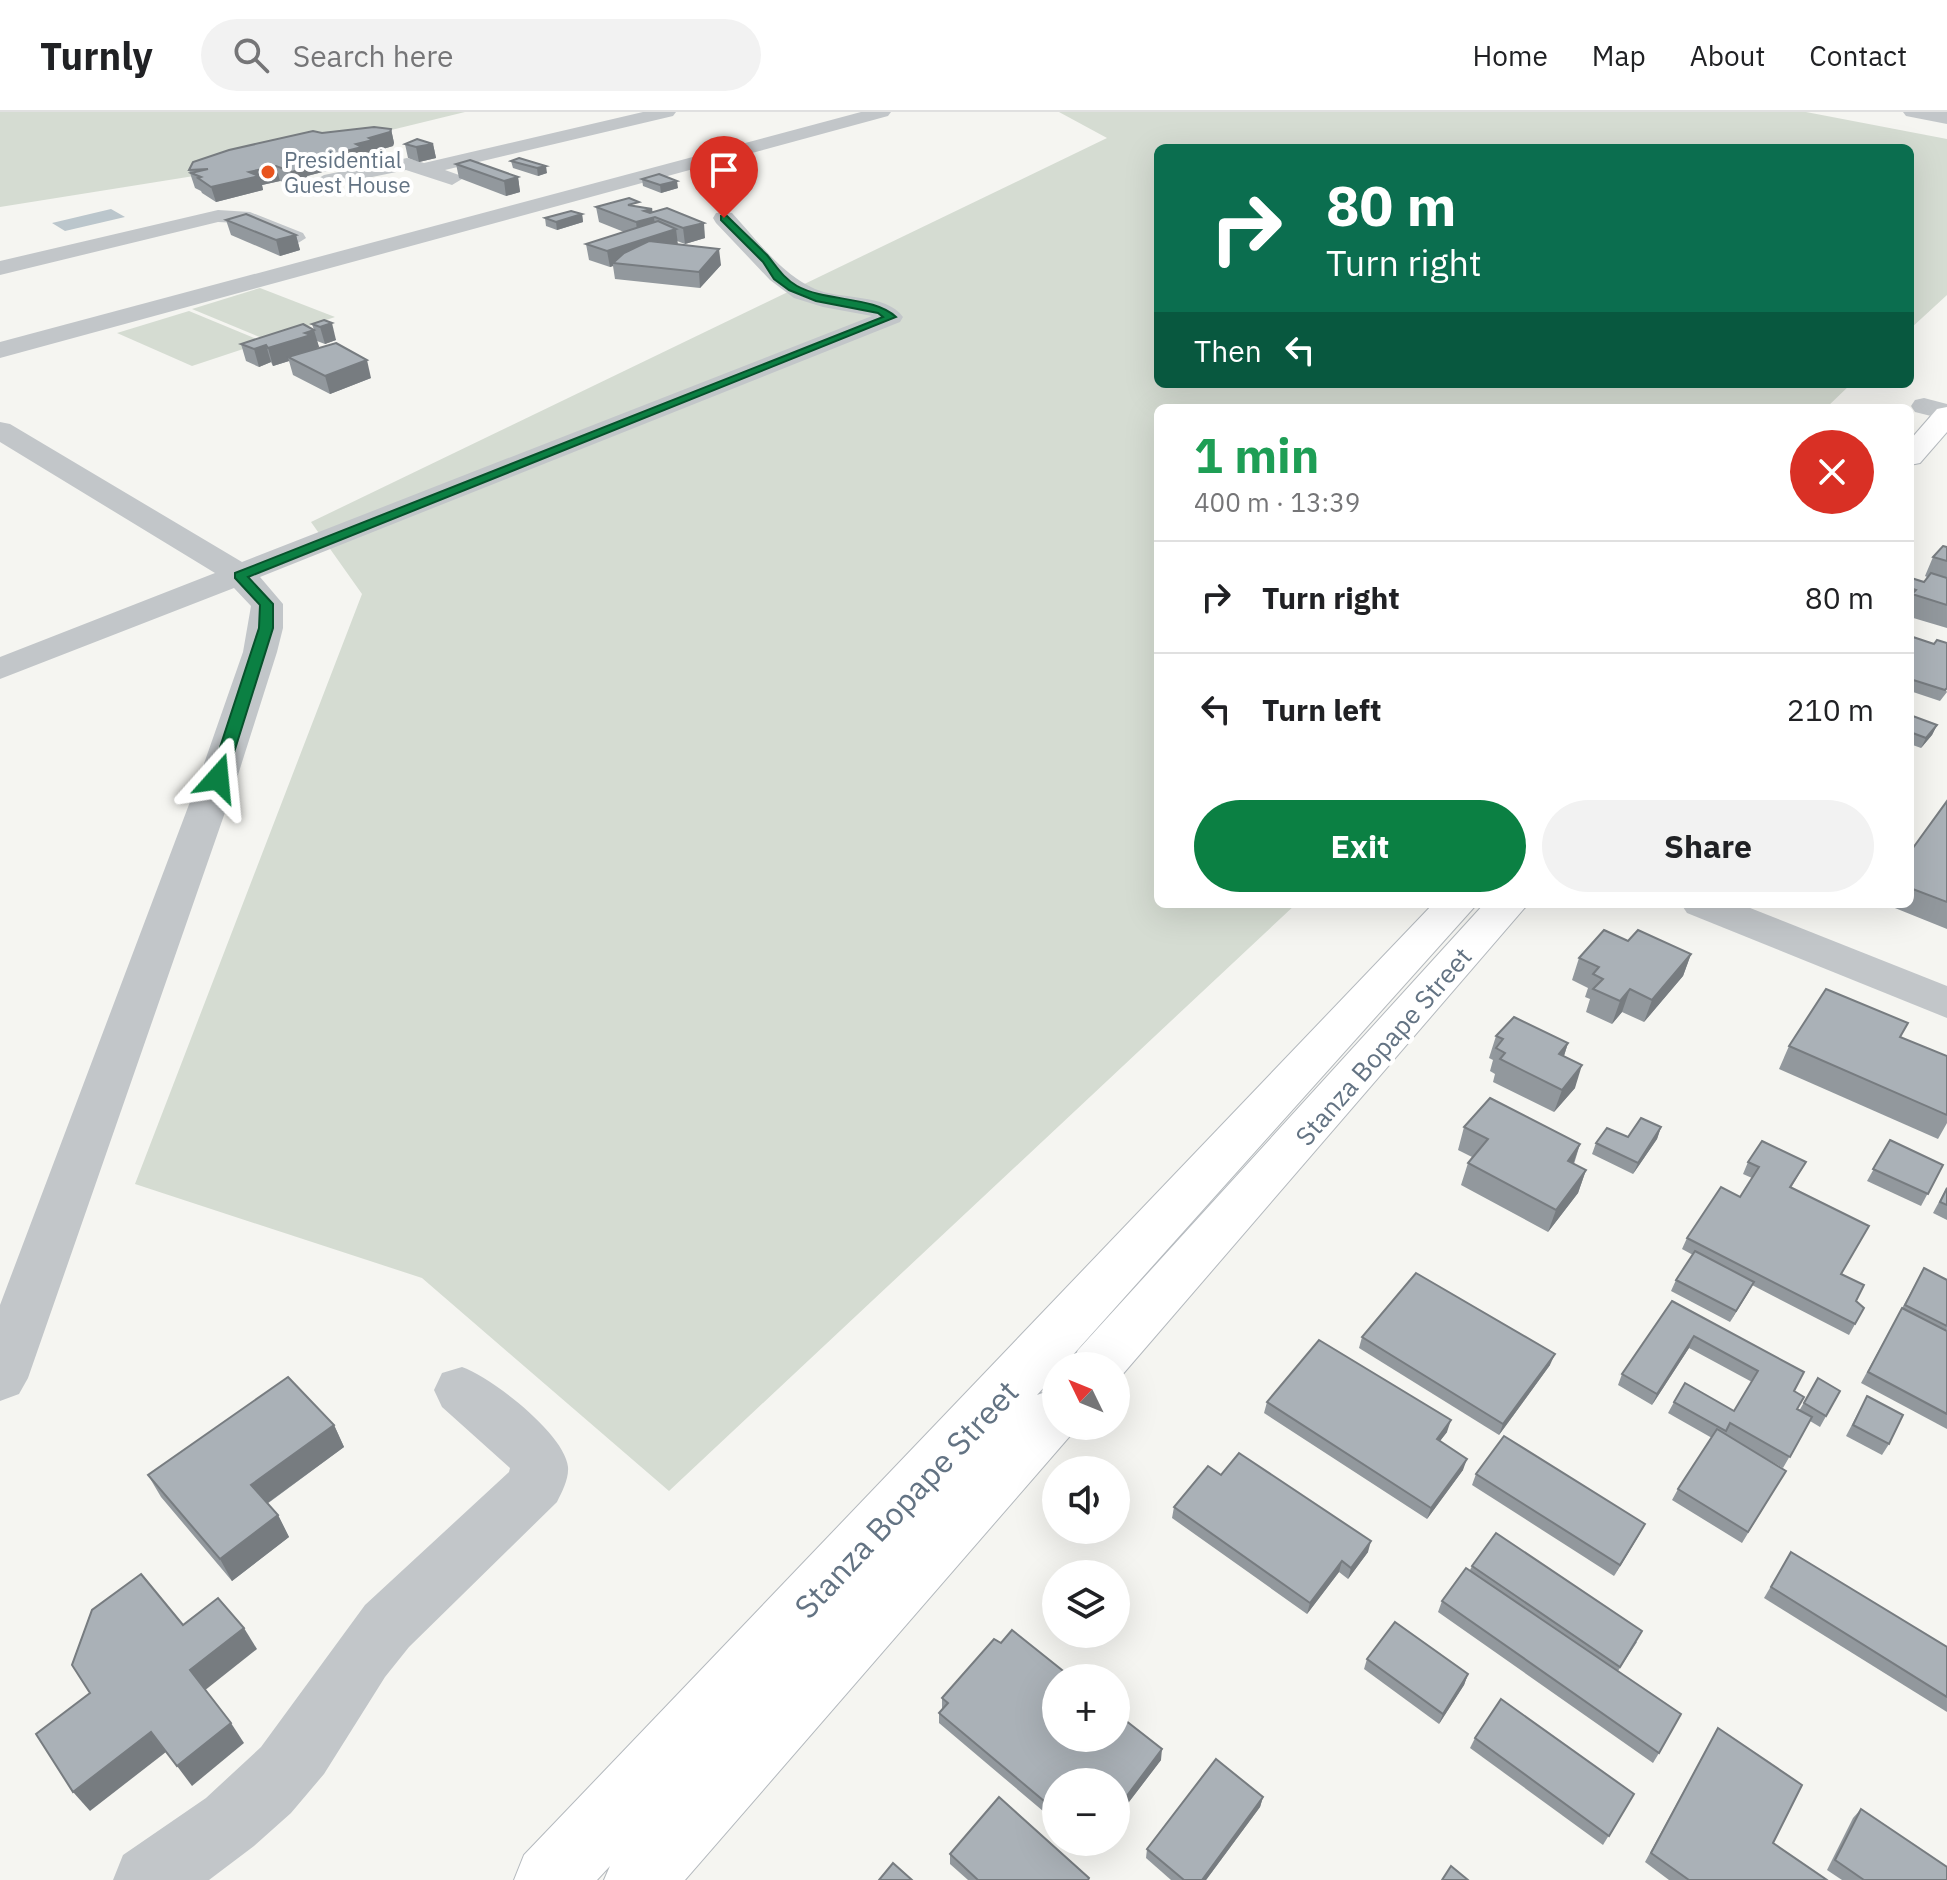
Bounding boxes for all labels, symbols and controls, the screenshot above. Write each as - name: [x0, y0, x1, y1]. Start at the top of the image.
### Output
- search box: [201, 19, 761, 91]
- text: Turnly: [40, 31, 153, 80]
- icon: search: [229, 33, 273, 77]
- text: Search here: [293, 36, 454, 75]
- text: Home: [1472, 37, 1548, 74]
- text: Map: [1592, 37, 1646, 74]
- text: About: [1690, 37, 1765, 74]
- text: Contact: [1809, 37, 1907, 74]
- pin: [690, 136, 758, 218]
- place label: Presidential Guest House: [284, 145, 411, 199]
- icon: arrive: [702, 148, 746, 192]
- marker: Presidential Guest House: [259, 163, 277, 181]
- text: 80 m: [1326, 169, 1456, 241]
- icon: right: [1194, 176, 1298, 280]
- text: Turn right: [1326, 239, 1482, 286]
- icon: left: [1278, 328, 1322, 372]
- text: Then: [1194, 331, 1262, 370]
- text: 1 min: [1194, 424, 1319, 486]
- button: close: [1790, 430, 1874, 514]
- text: 400 m · 13:39: [1194, 485, 1360, 519]
- icon: right: [1194, 575, 1238, 619]
- text: Turn right: [1262, 578, 1400, 617]
- text: 80 m: [1805, 578, 1874, 617]
- icon: left: [1194, 687, 1238, 731]
- text: Turn left: [1262, 690, 1381, 729]
- text: 210 m: [1787, 690, 1874, 729]
- position arrow: [176, 736, 260, 820]
- button: Exit: [1194, 800, 1526, 892]
- button: Share: [1542, 800, 1874, 892]
- street label: Stanza Bopape Street: [1287, 940, 1479, 1152]
- north arrow: [1042, 1352, 1130, 1440]
- map controls: [1042, 1352, 1130, 1856]
- street label: Stanza Bopape Street: [785, 1371, 1027, 1627]
- button: sound: [1042, 1456, 1130, 1544]
- button: layers: [1042, 1560, 1130, 1648]
- button: +: [1042, 1664, 1130, 1752]
- button: −: [1042, 1768, 1130, 1856]

